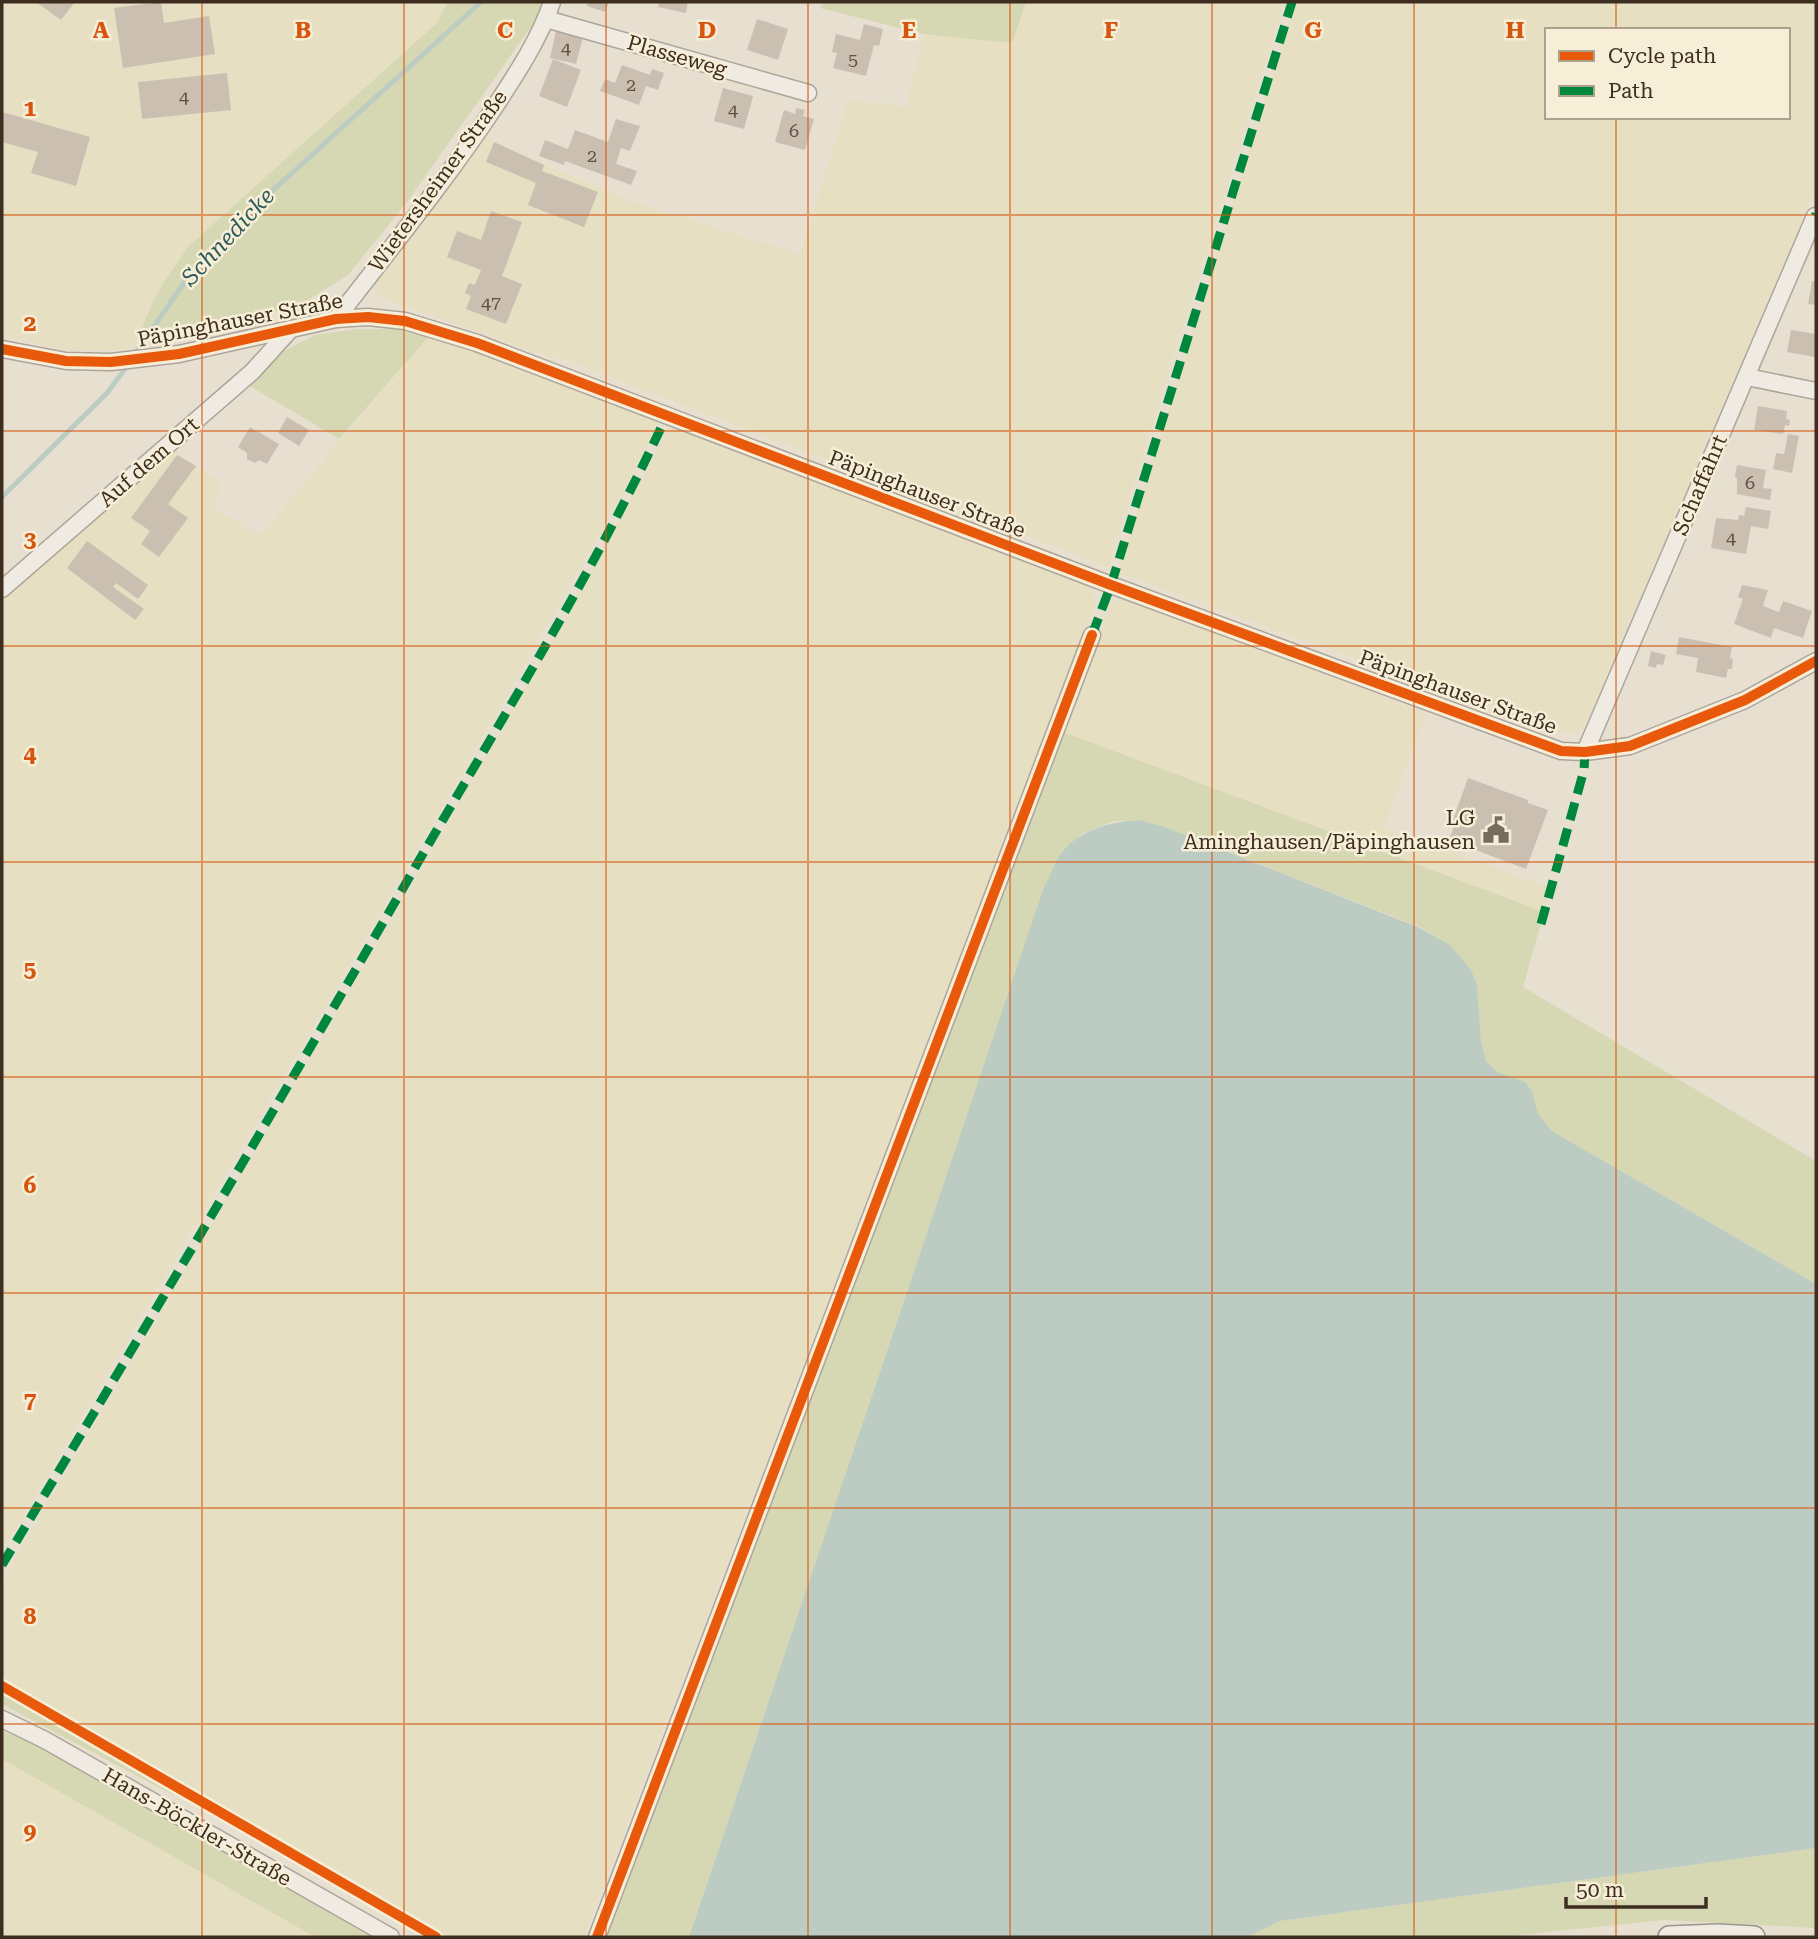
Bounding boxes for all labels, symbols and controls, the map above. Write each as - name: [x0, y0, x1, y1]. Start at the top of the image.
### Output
- text: A: [93, 17, 110, 44]
- text: B: [295, 17, 311, 44]
- text: C: [497, 17, 513, 44]
- text: D: [698, 17, 716, 44]
- text: E: [902, 17, 916, 44]
- text: F: [1104, 17, 1118, 44]
- text: G: [1304, 17, 1322, 44]
- text: H: [1506, 17, 1525, 44]
- legend: [1545, 28, 1790, 119]
- street label: Plasseweg: [624, 30, 730, 82]
- house number: 4: [561, 37, 571, 58]
- text: Cycle path: [1608, 44, 1717, 68]
- house number: 5: [848, 49, 858, 70]
- house number: 2: [626, 74, 636, 95]
- text: Path: [1608, 79, 1654, 103]
- street label: Wietersheimer Straße: [364, 85, 512, 277]
- house number: 4: [179, 86, 189, 107]
- text: 1: [24, 95, 37, 122]
- house number: 4: [728, 99, 738, 120]
- house number: 6: [789, 120, 799, 141]
- house number: 2: [587, 145, 597, 166]
- water label: Schnedicke: [175, 183, 280, 292]
- street label: Päpinghauser Straße: [135, 288, 345, 352]
- house number: 47: [481, 292, 501, 313]
- text: 2: [24, 310, 36, 337]
- street label: Auf dem Ort: [94, 412, 204, 512]
- street label: Schaffahrt: [1668, 431, 1732, 539]
- street label: Päpinghauser Straße: [825, 445, 1029, 543]
- house number: 6: [1745, 472, 1755, 493]
- text: 3: [24, 526, 37, 553]
- house number: 4: [1726, 527, 1736, 548]
- street label: Päpinghauser Straße: [1356, 645, 1560, 739]
- text: 4: [24, 741, 37, 768]
- place label: LG Aminghausen/Päpinghausen: [1184, 806, 1475, 854]
- public building icon: LG Aminghausen/Päpinghausen: [1481, 815, 1511, 845]
- text: 5: [24, 956, 37, 983]
- text: 6: [24, 1172, 37, 1199]
- text: 7: [24, 1387, 37, 1414]
- text: 8: [24, 1603, 37, 1630]
- street label: Hans-Böckler-Straße: [98, 1763, 296, 1891]
- text: 9: [24, 1818, 37, 1845]
- scale bar: [1566, 1866, 1706, 1910]
- text: 50 m: [1576, 1878, 1624, 1902]

